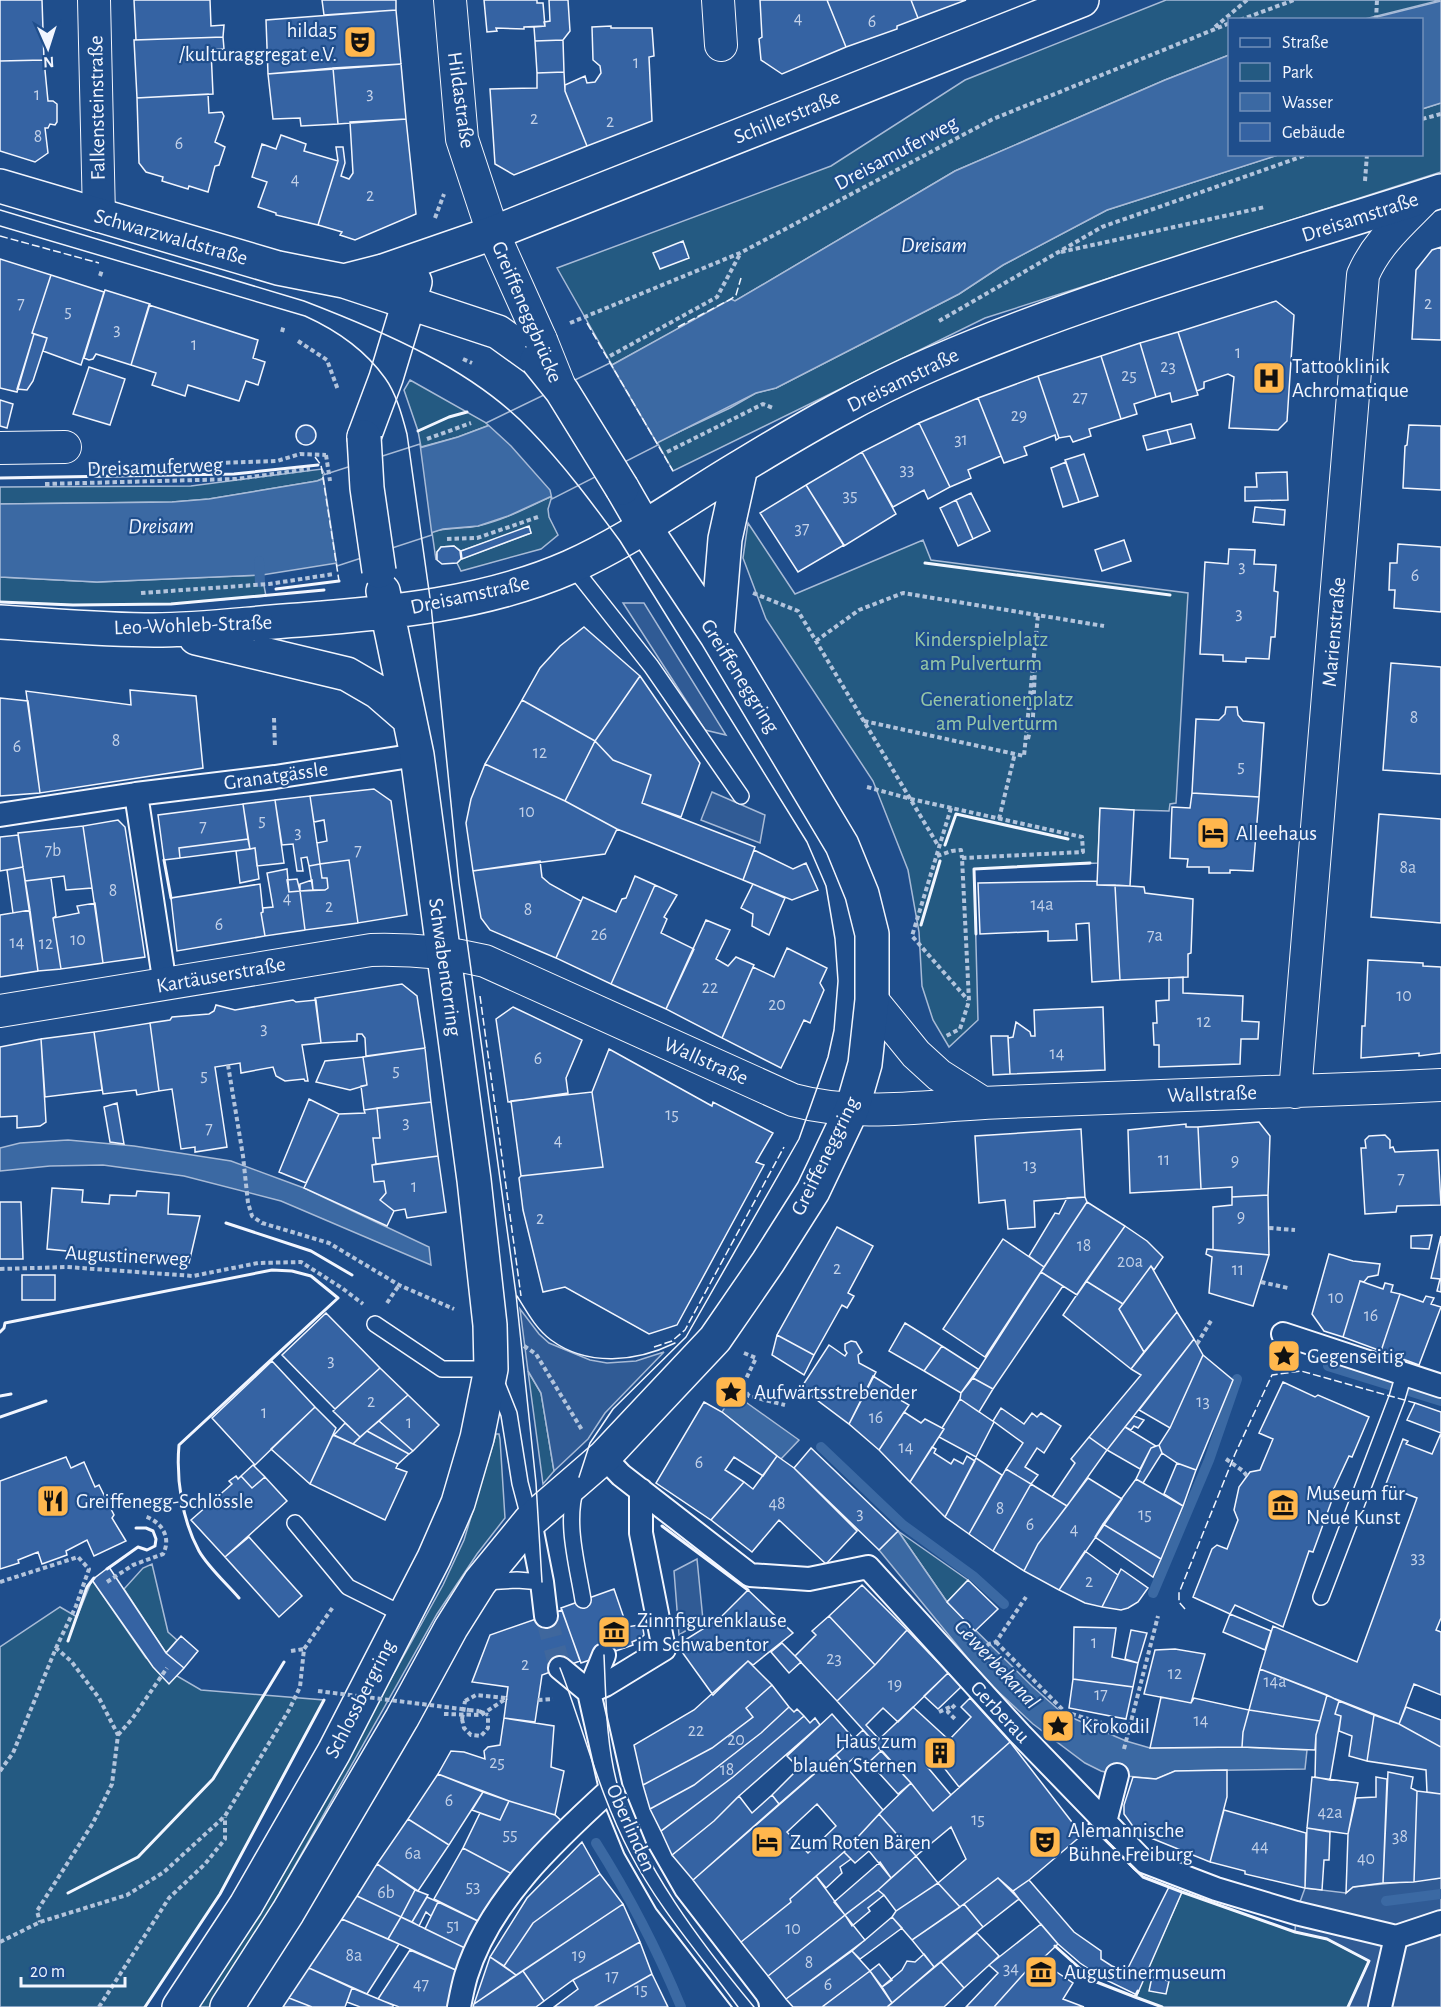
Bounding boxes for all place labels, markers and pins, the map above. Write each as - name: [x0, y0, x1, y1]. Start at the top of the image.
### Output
- place label: hilda5 /kulturaggregat e.V.: [179, 20, 337, 65]
- theatre icon: hilda5 /kulturaggregat e.V.: [342, 24, 378, 60]
- place label: Tattooklinik Achromatique: [1292, 356, 1409, 401]
- hospital icon: Tattooklinik Achromatique: [1251, 360, 1287, 396]
- hotel icon: Alleehaus: [1195, 815, 1231, 851]
- place label: Alleehaus: [1236, 823, 1317, 844]
- place icon: Gegenseitig: [1266, 1338, 1302, 1374]
- place label: Gegenseitig: [1307, 1346, 1405, 1367]
- place icon: Aufwärtsstrebender: [713, 1374, 749, 1410]
- place label: Aufwärtsstrebender: [754, 1382, 917, 1403]
- restaurant icon: Greiffenegg-Schlössle: [35, 1483, 71, 1519]
- place label: Museum für Neue Kunst: [1306, 1483, 1405, 1528]
- museum icon: Museum für Neue Kunst: [1265, 1487, 1301, 1523]
- place label: Greiffenegg-Schlössle: [76, 1491, 253, 1512]
- place label: Zinnfigurenklause im Schwabentor: [637, 1610, 787, 1655]
- museum icon: Zinnfigurenklause im Schwabentor: [596, 1614, 632, 1650]
- place icon: Krokodil: [1040, 1708, 1076, 1744]
- place label: Krokodil: [1081, 1716, 1150, 1737]
- place label: Haus zum blauen Sternen: [793, 1731, 917, 1776]
- building icon: Haus zum blauen Sternen: [922, 1735, 958, 1771]
- place label: Alemannische Bühne Freiburg: [1068, 1820, 1194, 1865]
- hotel icon: Zum Roten Bären: [749, 1824, 785, 1860]
- theatre icon: Alemannische Bühne Freiburg: [1027, 1824, 1063, 1860]
- place label: Zum Roten Bären: [790, 1832, 931, 1853]
- museum icon: Augustinermuseum: [1023, 1954, 1059, 1990]
- place label: Augustinermuseum: [1064, 1962, 1226, 1983]

